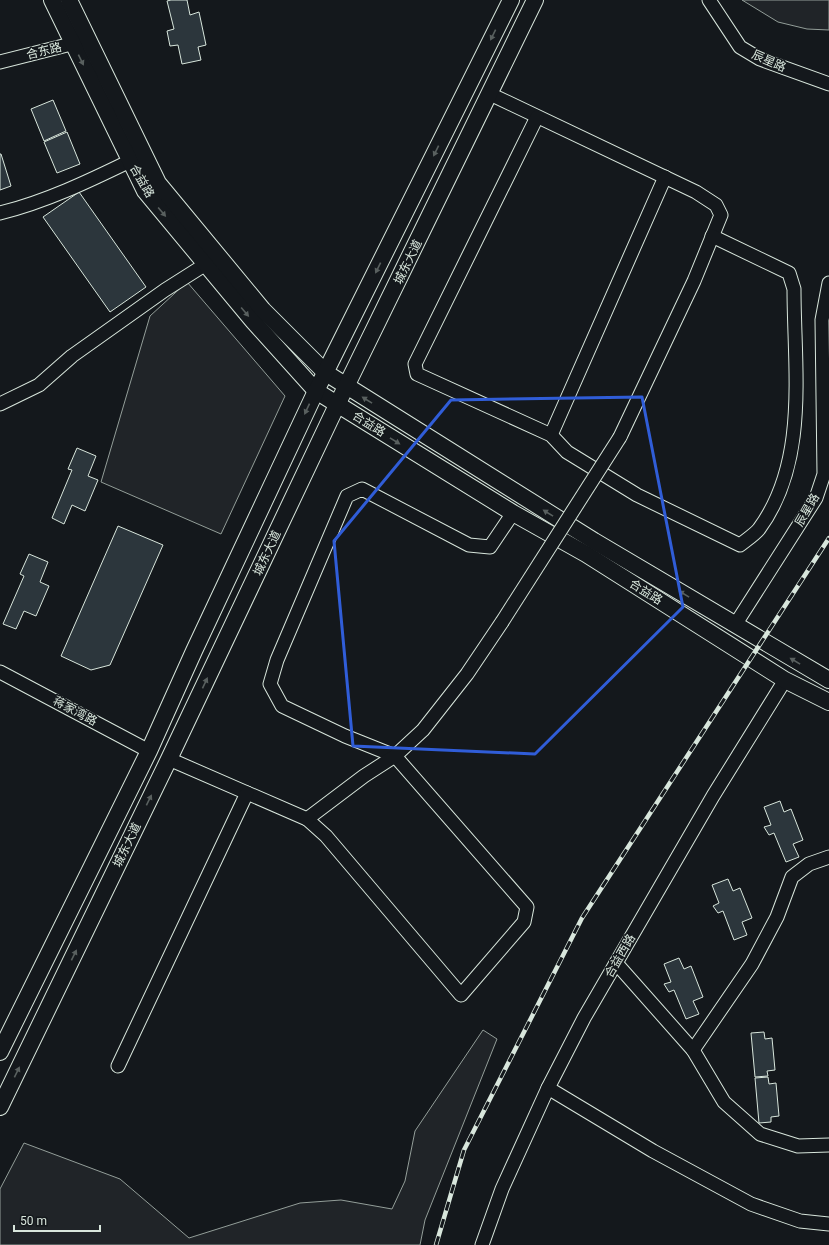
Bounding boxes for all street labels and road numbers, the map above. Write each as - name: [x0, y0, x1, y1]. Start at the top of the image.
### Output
- street label: 合东路: [25, 40, 63, 62]
- street label: 辰星路: [750, 47, 788, 75]
- street label: 合益路: [127, 162, 157, 200]
- street label: 城东大道: [391, 237, 425, 287]
- street label: 合益路: [350, 409, 388, 439]
- street label: 辰星路: [792, 491, 822, 529]
- street label: 城东大道: [251, 528, 283, 578]
- street label: 合益路: [627, 577, 665, 607]
- street label: 蒋家湾路: [51, 694, 99, 728]
- street label: 城东大道: [110, 820, 144, 870]
- street label: 合益西路: [602, 932, 638, 980]

